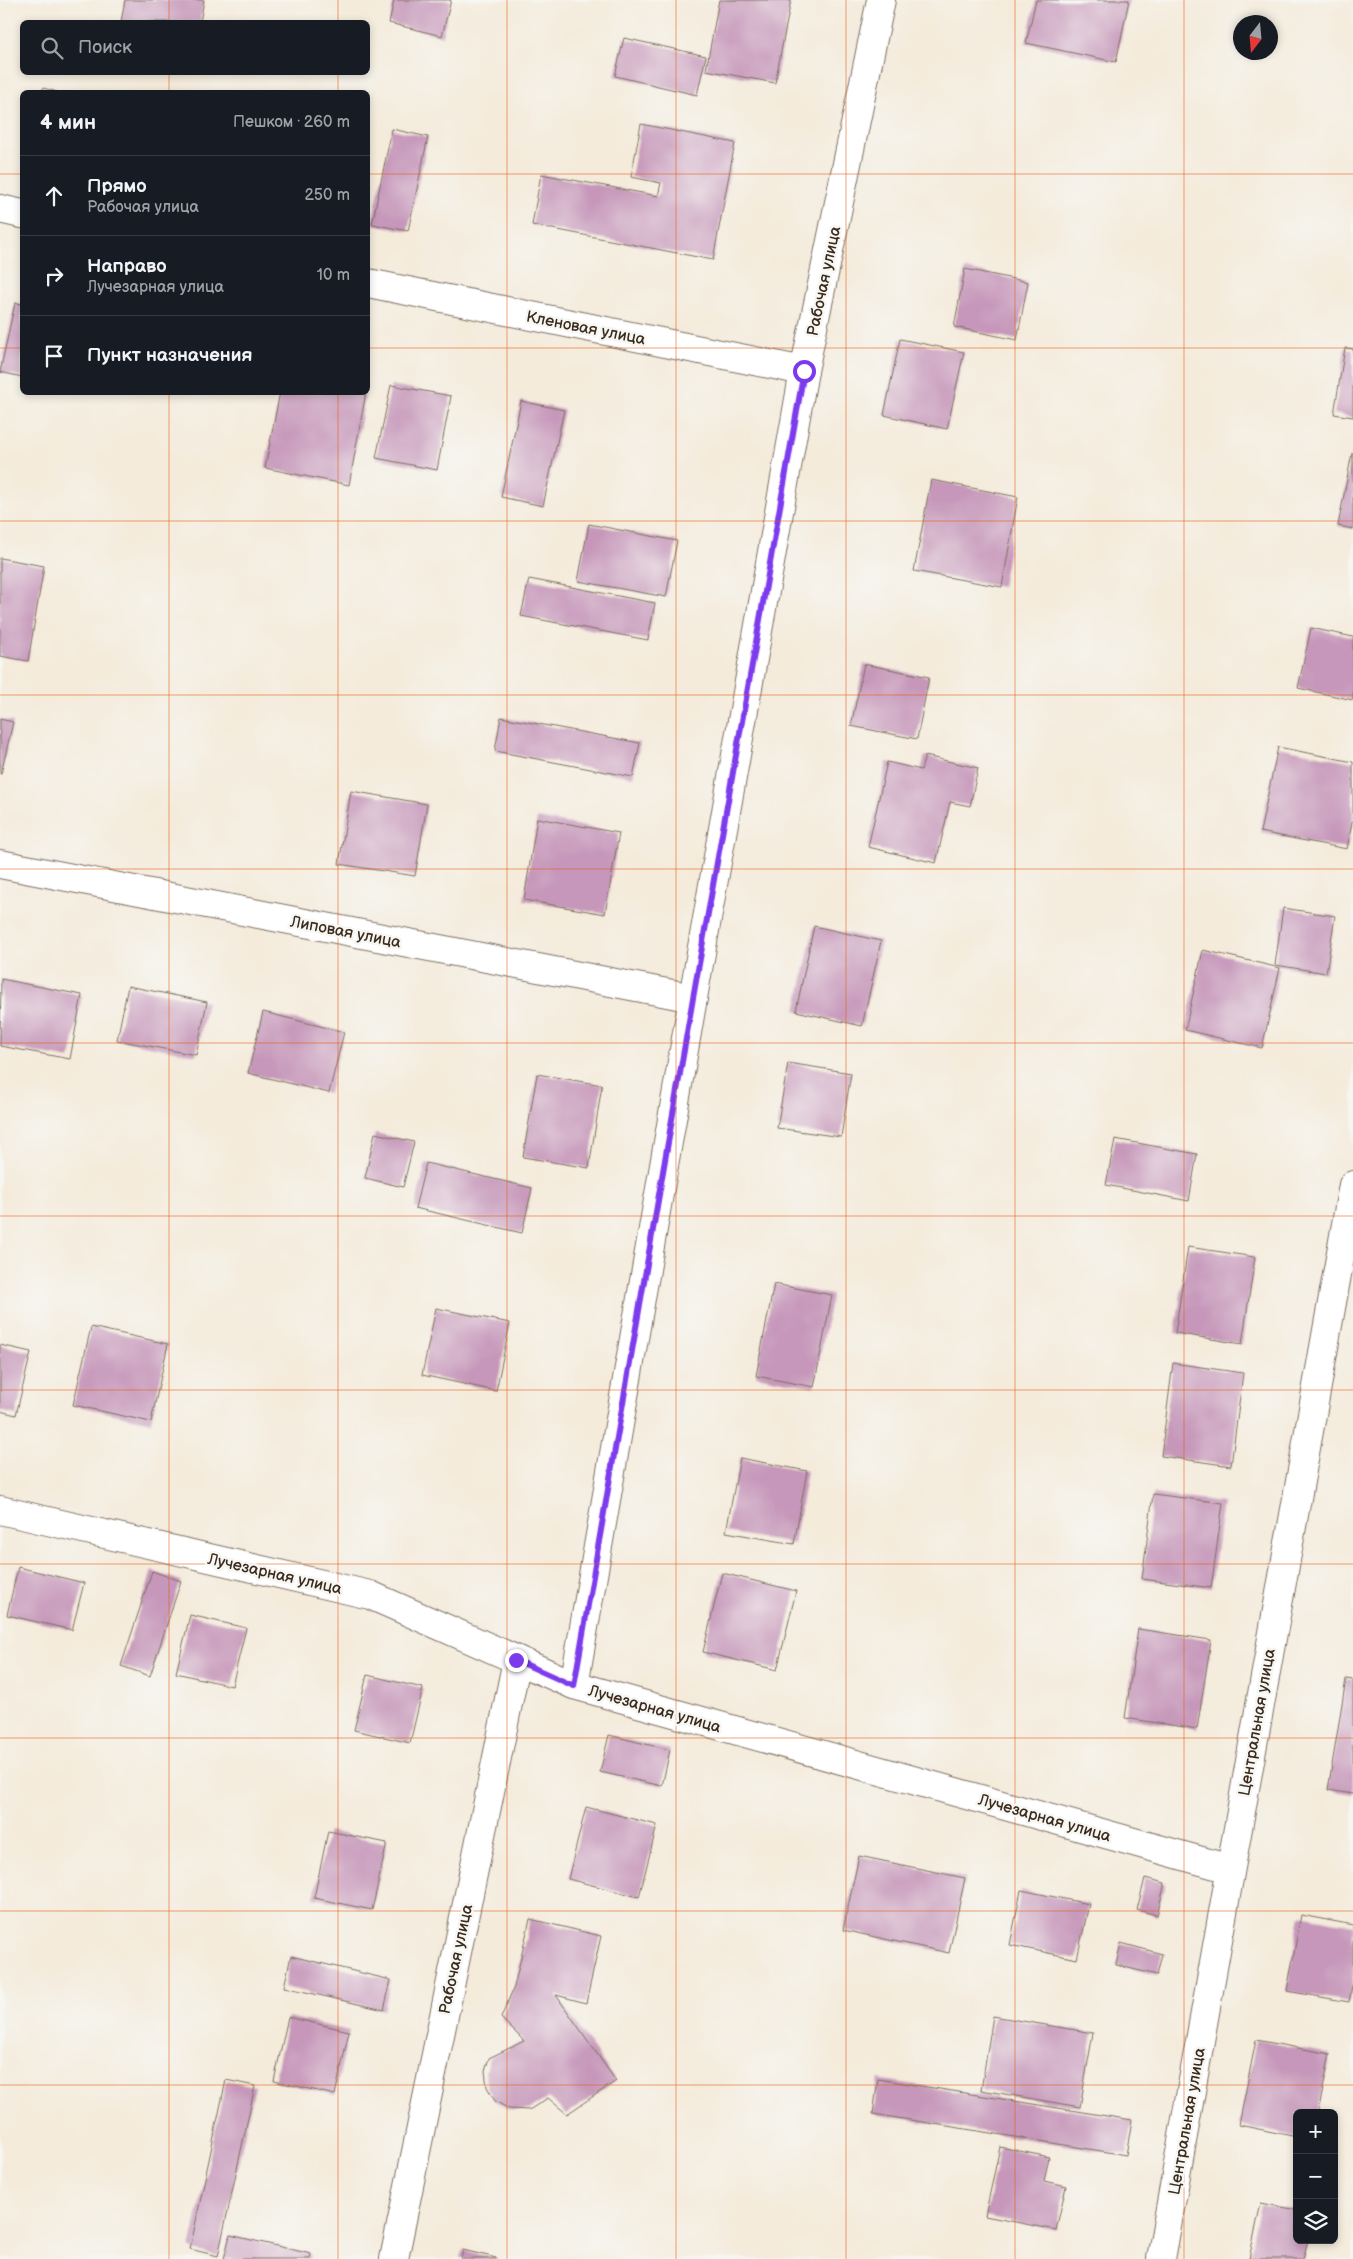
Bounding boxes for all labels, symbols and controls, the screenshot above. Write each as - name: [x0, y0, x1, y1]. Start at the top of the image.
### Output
- north arrow: [1233, 15, 1278, 60]
- search box: [20, 20, 370, 75]
- icon: search: [38, 34, 66, 62]
- text: Поиск: [78, 36, 132, 59]
- text: 4 мин: [40, 110, 96, 135]
- text: Пешком · 260 m: [233, 113, 350, 132]
- text: Прямо: [87, 175, 147, 198]
- icon: ahead: [40, 182, 68, 210]
- text: 250 m: [304, 186, 350, 205]
- text: Рабочая улица: [87, 198, 199, 217]
- street label: Рабочая улица: [804, 224, 846, 338]
- text: Направо: [87, 255, 167, 278]
- icon: right: [40, 262, 68, 290]
- text: 10 m: [317, 266, 350, 285]
- text: Лучезарная улица: [87, 278, 224, 297]
- street label: Кленовая улица: [524, 308, 647, 349]
- icon: arrive: [40, 342, 68, 370]
- text: Пункт назначения: [87, 344, 252, 367]
- route start: [793, 360, 816, 383]
- street label: Липовая улица: [288, 912, 403, 953]
- street label: Лучезарная улица: [205, 1550, 344, 1599]
- street label: Центральная улица: [1235, 1647, 1280, 1797]
- route end: [505, 1649, 528, 1672]
- street label: Лучезарная улица: [585, 1681, 724, 1738]
- street label: Лучезарная улица: [975, 1790, 1114, 1847]
- street label: Рабочая улица: [436, 1902, 478, 2016]
- street label: Центральная улица: [1165, 2046, 1210, 2196]
- map controls: [1293, 2109, 1338, 2244]
- button: +: [1293, 2109, 1338, 2154]
- button: −: [1293, 2154, 1338, 2199]
- button: layers: [1293, 2199, 1338, 2244]

